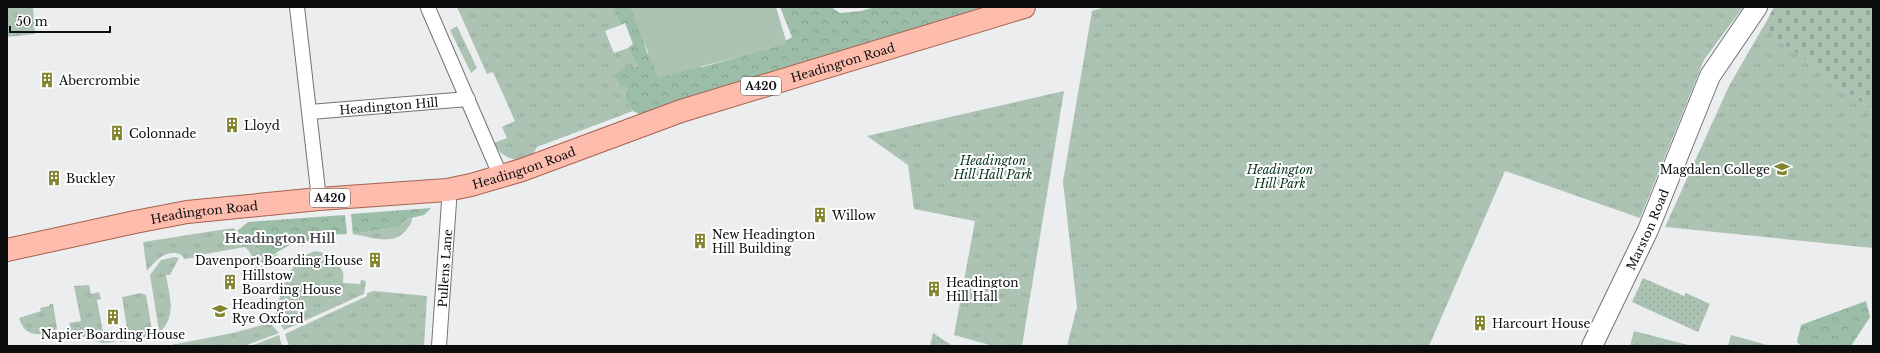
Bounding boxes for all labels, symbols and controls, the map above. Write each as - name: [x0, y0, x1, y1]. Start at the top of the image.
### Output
- scale bar: [10, 8, 110, 34]
- text: 50 m: [16, 14, 48, 29]
- street label: Headington Road: [789, 39, 896, 85]
- building icon: Abercrombie: [38, 71, 56, 89]
- place label: Abercrombie: [58, 73, 140, 88]
- road number: A420: [741, 77, 781, 95]
- street label: Headington Hill: [339, 94, 439, 117]
- building icon: Lloyd: [223, 116, 241, 134]
- place label: Lloyd: [244, 118, 280, 133]
- building icon: Colonnade: [108, 124, 126, 142]
- place label: Colonnade: [129, 126, 197, 141]
- street label: Headington Road: [470, 143, 578, 192]
- park label: Headington Hill Hall Park: [952, 153, 1033, 182]
- school or university icon: Magdalen College: [1773, 160, 1791, 178]
- park label: Headington Hill Park: [1246, 162, 1314, 191]
- place label: Magdalen College: [1660, 162, 1770, 177]
- building icon: Buckley: [45, 169, 63, 187]
- place label: Buckley: [66, 171, 116, 186]
- street label: Marston Road: [1622, 187, 1671, 272]
- road number: A420: [310, 189, 350, 207]
- street label: Headington Road: [149, 198, 258, 226]
- building icon: Willow: [811, 206, 829, 224]
- place label: Willow: [831, 208, 877, 223]
- place label: New Headington Hill Building: [712, 227, 815, 256]
- street label: Pullens Lane: [434, 228, 455, 308]
- district label: Headington Hill: [225, 230, 336, 247]
- building icon: New Headington Hill Building: [691, 232, 709, 250]
- building icon: Davenport Boarding House: [366, 251, 384, 269]
- place label: Davenport Boarding House: [195, 253, 363, 268]
- place label: Hillstow Boarding House: [242, 268, 341, 297]
- building icon: Hillstow Boarding House: [221, 273, 239, 291]
- place label: Headington Hill Hall: [946, 275, 1019, 304]
- building icon: Headington Hill Hall: [925, 280, 943, 298]
- place label: Headington Rye Oxford: [232, 297, 305, 326]
- school or university icon: Headington Rye Oxford: [211, 302, 229, 320]
- building icon: Napier Boarding House: [104, 308, 122, 326]
- building icon: Harcourt House: [1471, 314, 1489, 332]
- place label: Harcourt House: [1492, 316, 1590, 331]
- place label: Napier Boarding House: [41, 327, 185, 342]

